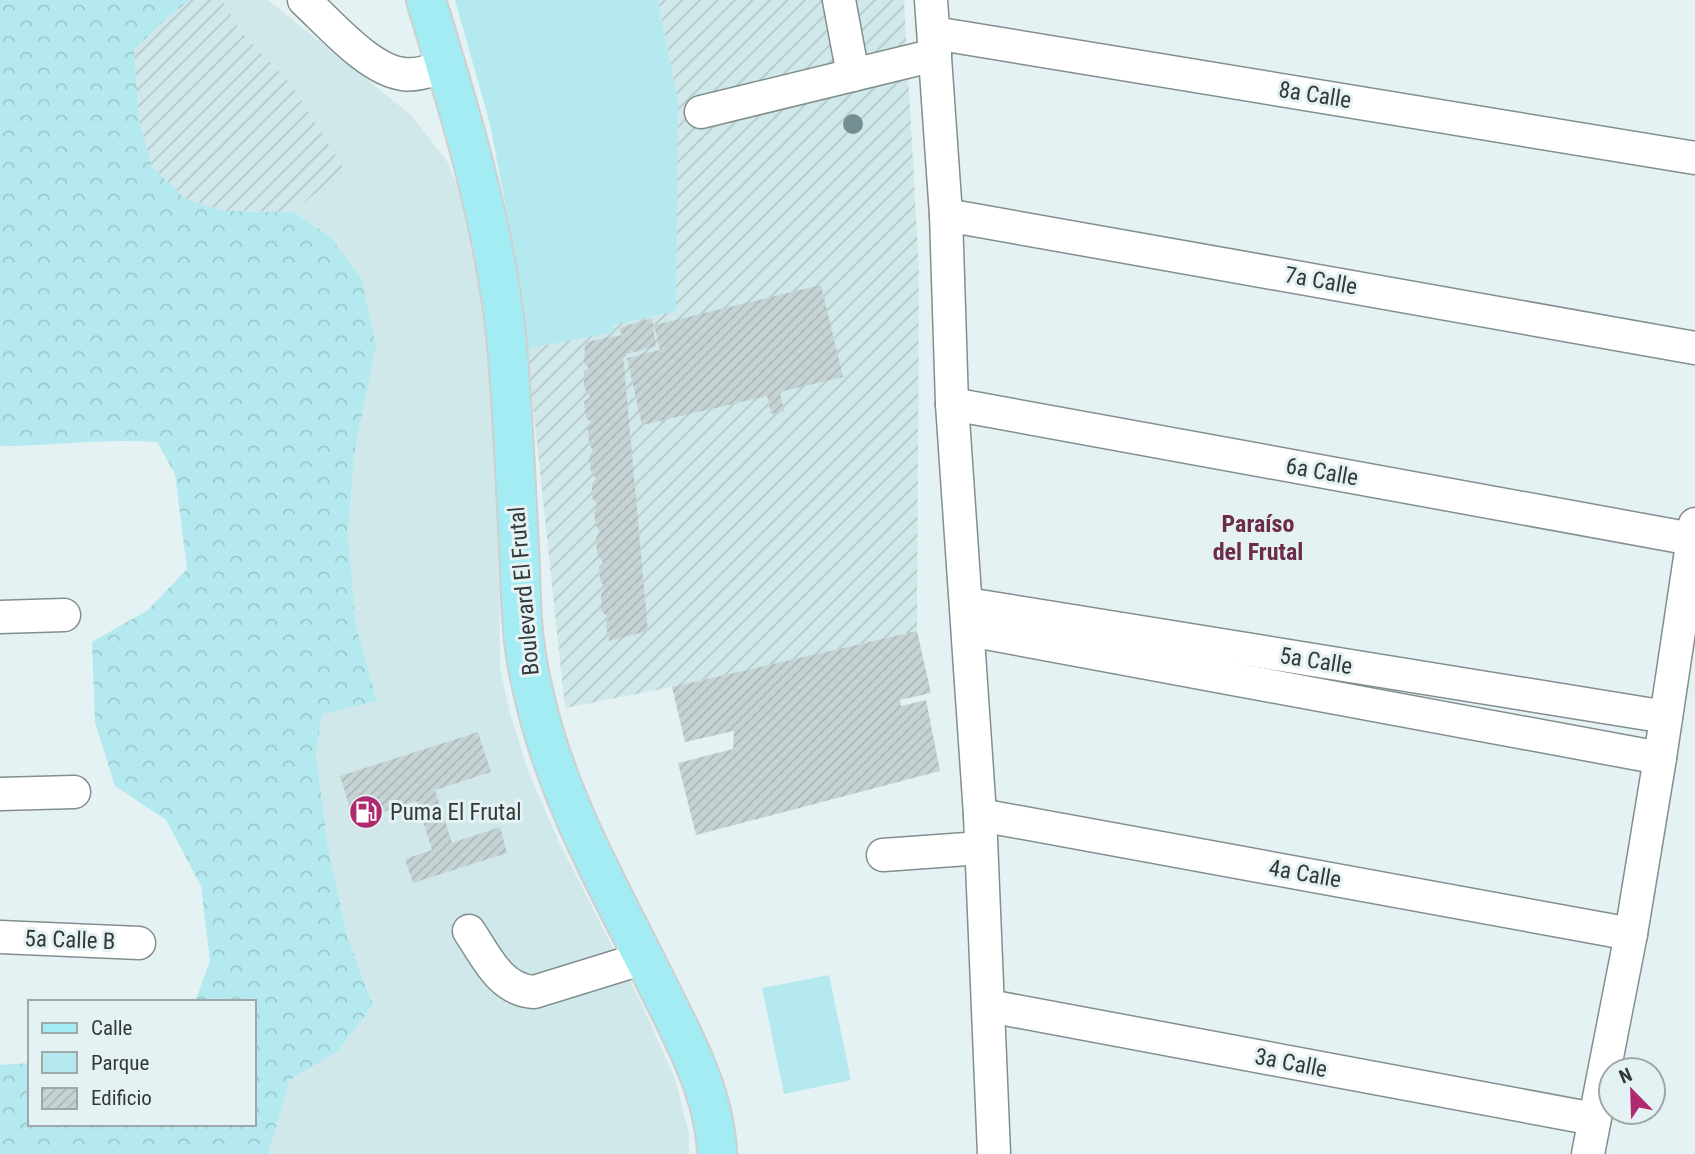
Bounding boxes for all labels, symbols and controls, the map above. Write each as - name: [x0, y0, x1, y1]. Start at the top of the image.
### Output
- street label: 8a Calle: [1277, 76, 1353, 114]
- street label: 7a Calle: [1283, 261, 1359, 301]
- street label: 6a Calle: [1284, 452, 1360, 492]
- street label: Boulevard El Frutal: [503, 505, 545, 677]
- district label: Paraíso del Frutal: [1213, 510, 1303, 566]
- street label: 5a Calle: [1278, 642, 1354, 680]
- fuel station icon: Puma El Frutal: [347, 793, 385, 831]
- place label: Puma El Frutal: [390, 799, 521, 826]
- street label: 4a Calle: [1267, 854, 1343, 894]
- street label: 5a Calle B: [24, 925, 116, 955]
- legend: [28, 1000, 256, 1126]
- text: Calle: [91, 1016, 133, 1040]
- street label: 3a Calle: [1253, 1043, 1329, 1083]
- text: Parque: [91, 1051, 149, 1075]
- north arrow: [1597, 1056, 1667, 1126]
- text: N: [1616, 1063, 1635, 1089]
- text: Edificio: [91, 1086, 152, 1110]

